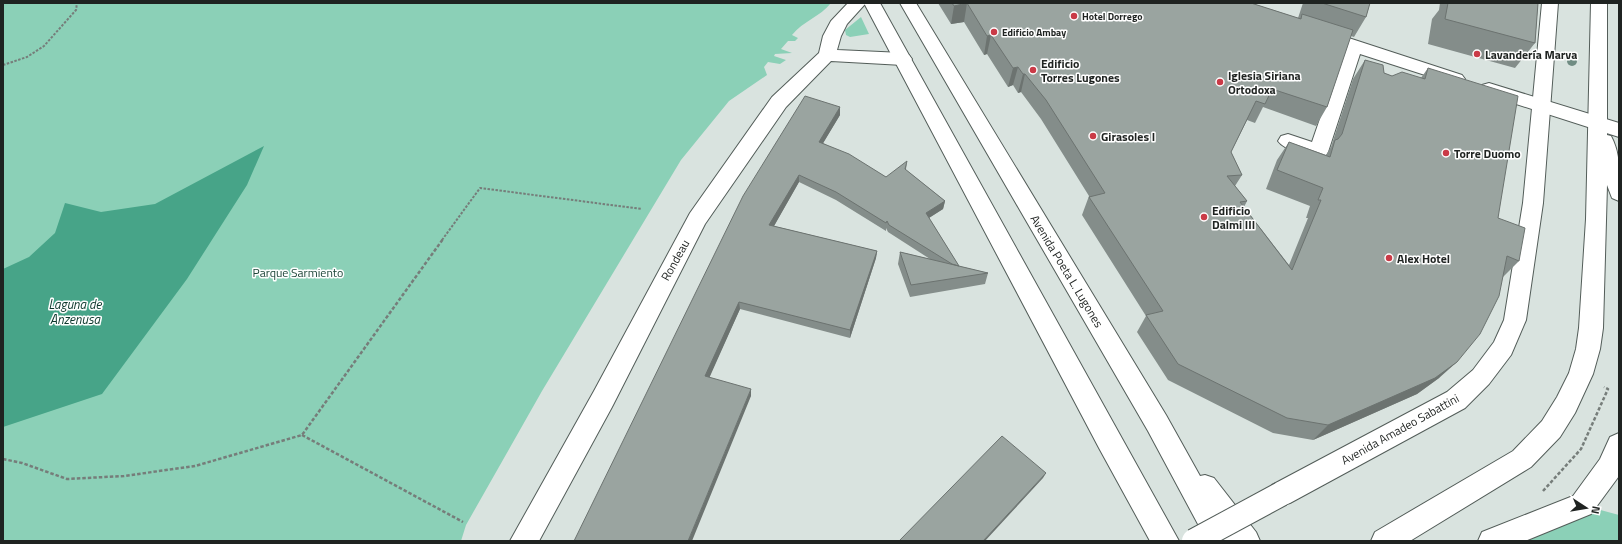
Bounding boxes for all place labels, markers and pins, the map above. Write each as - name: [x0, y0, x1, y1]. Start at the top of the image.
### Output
- place label: Hotel Dorrego: [1082, 9, 1143, 24]
- marker: Hotel Dorrego: [1069, 11, 1079, 21]
- place label: Edificio Ambay: [1002, 25, 1066, 40]
- marker: Edificio Ambay: [989, 27, 999, 37]
- place label: Lavandería Marva: [1485, 45, 1577, 64]
- marker: Lavandería Marva: [1472, 49, 1482, 59]
- place label: Edificio Torres Lugones: [1041, 54, 1120, 87]
- marker: Edificio Torres Lugones: [1028, 65, 1038, 75]
- place label: Iglesia Siriana Ortodoxa: [1228, 66, 1301, 99]
- marker: Iglesia Siriana Ortodoxa: [1215, 77, 1225, 87]
- place label: Girasoles I: [1101, 127, 1155, 146]
- marker: Girasoles I: [1088, 131, 1098, 141]
- place label: Torre Duomo: [1454, 144, 1521, 163]
- marker: Torre Duomo: [1441, 148, 1451, 158]
- place label: Edificio Dalmi III: [1212, 201, 1255, 234]
- marker: Edificio Dalmi III: [1199, 212, 1209, 222]
- place label: Alex Hotel: [1397, 249, 1450, 268]
- marker: Alex Hotel: [1384, 253, 1394, 263]

